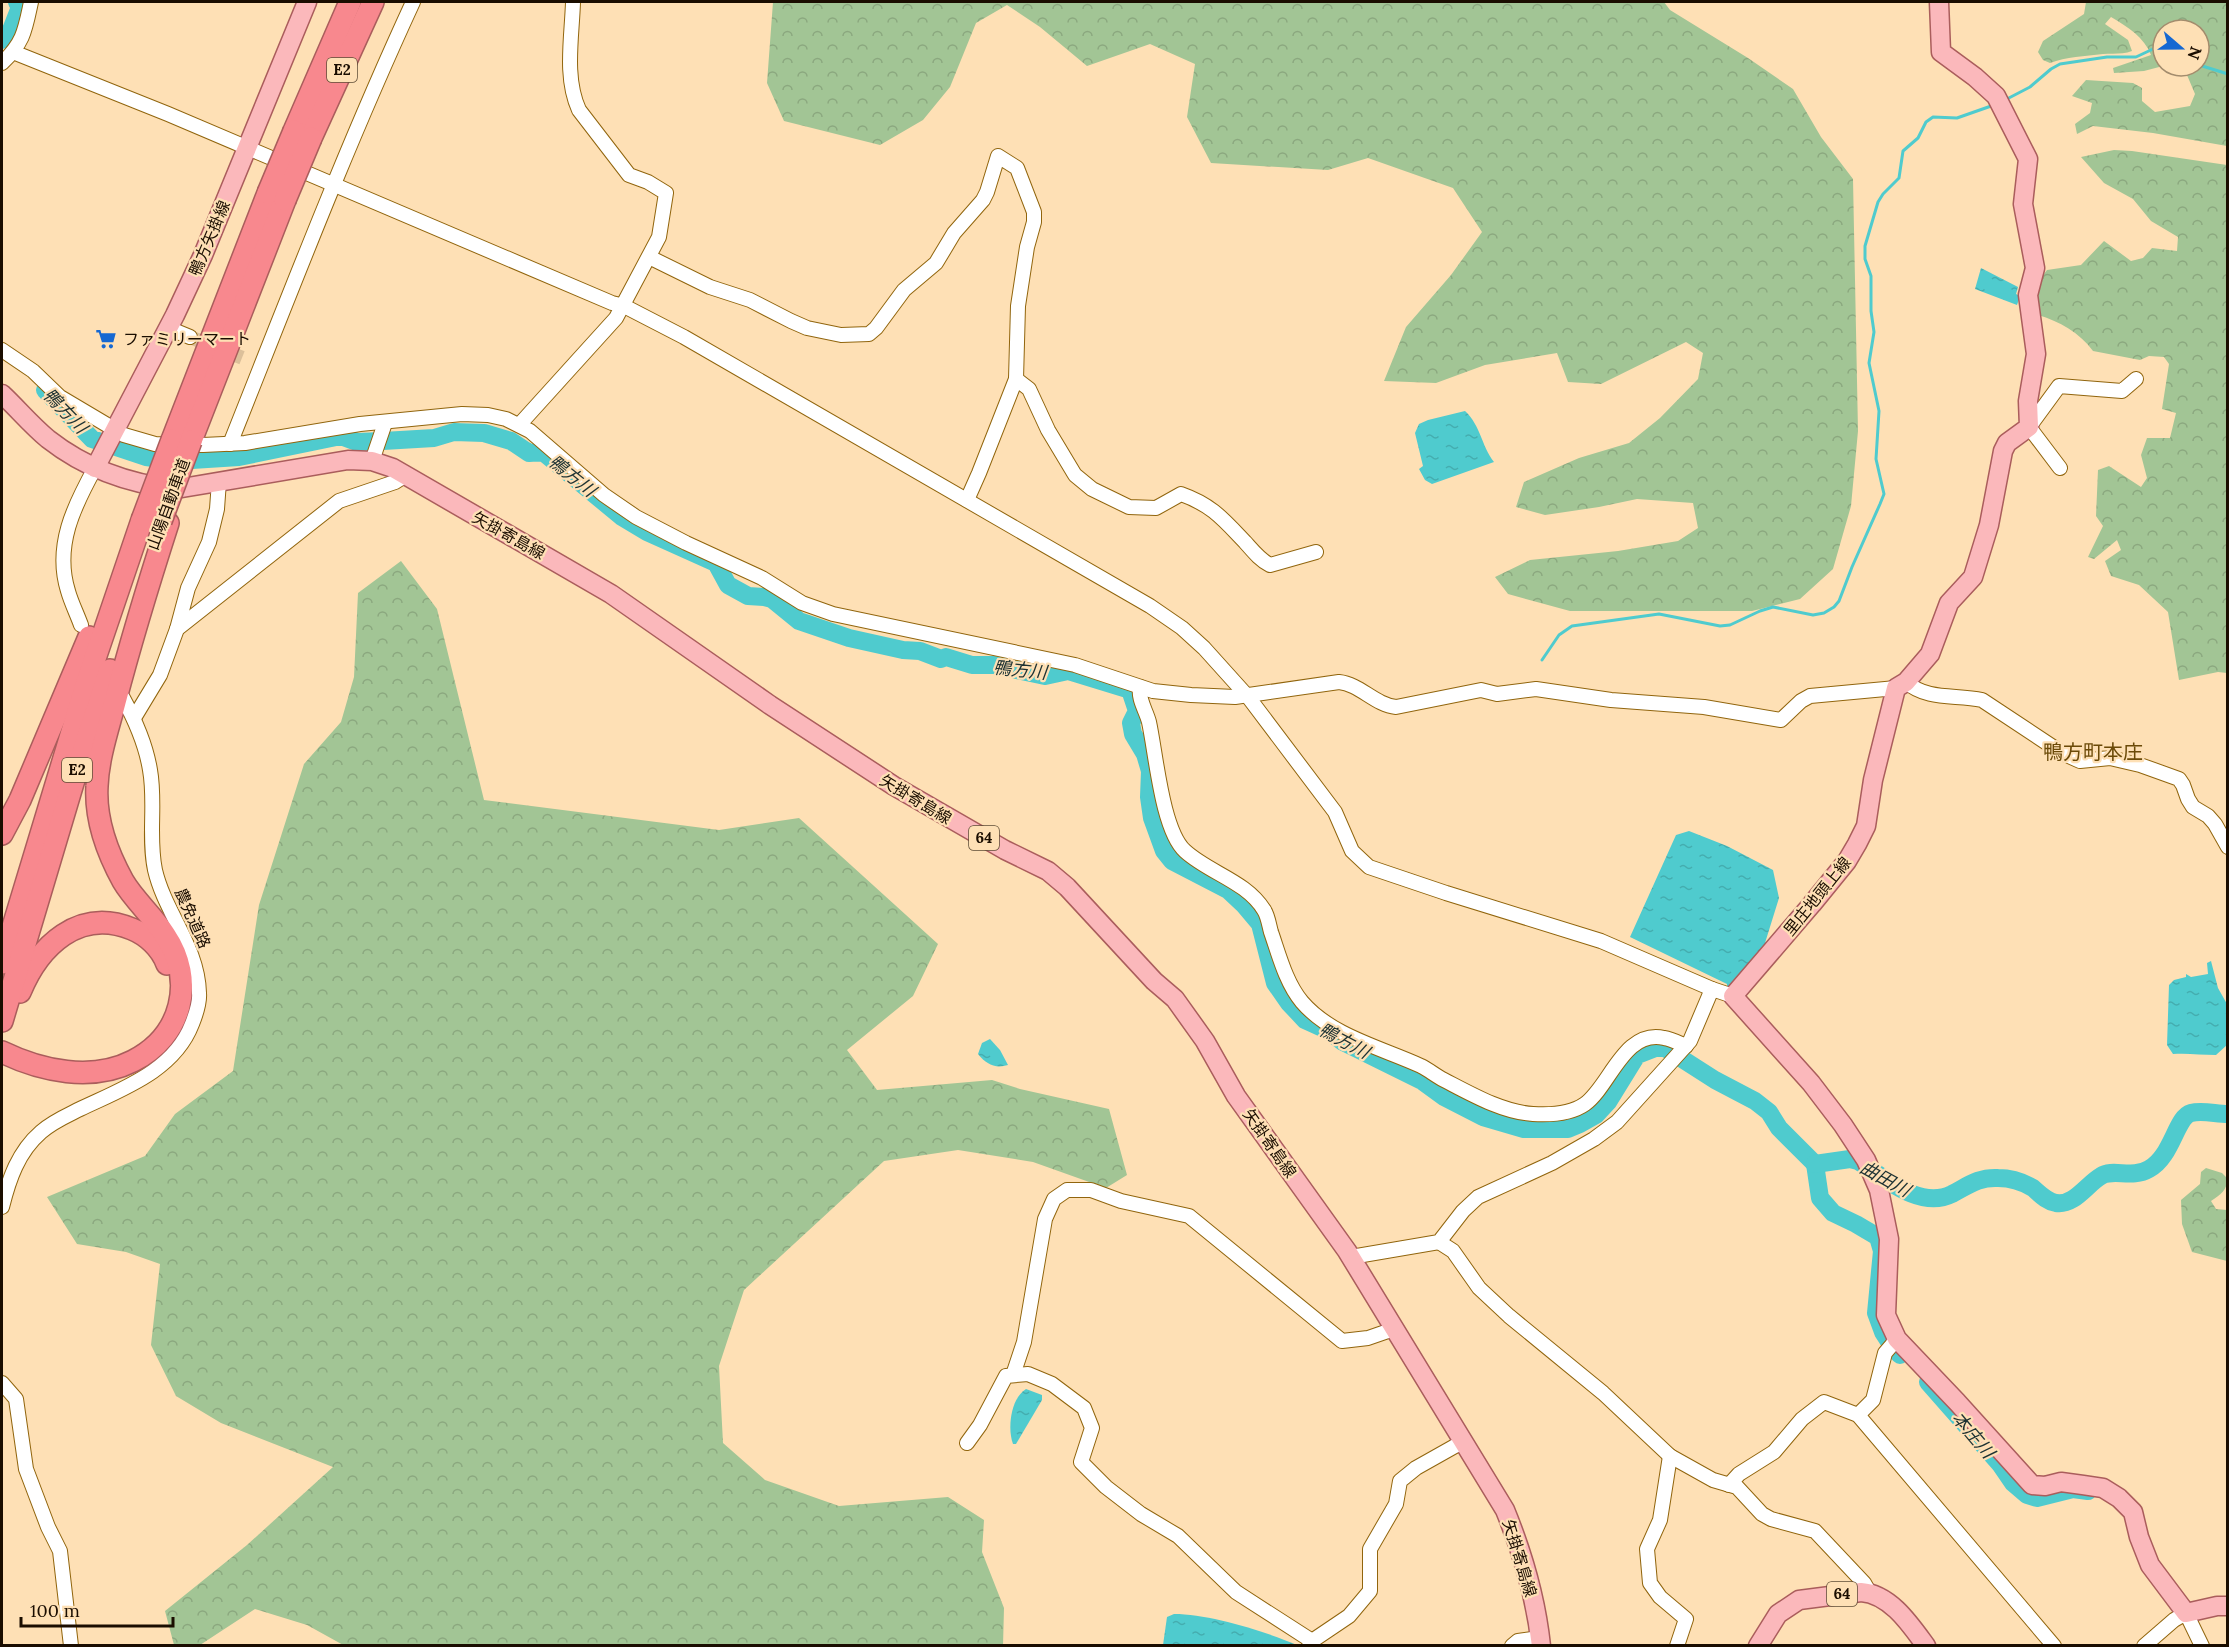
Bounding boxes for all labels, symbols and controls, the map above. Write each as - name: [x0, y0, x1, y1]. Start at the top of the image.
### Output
- north arrow: [2151, 18, 2211, 78]
- text: N: [2184, 44, 2207, 62]
- road number: E2: [327, 58, 357, 82]
- street label: 鴨方矢掛線: [184, 197, 234, 279]
- supermarket icon: ファミリーマート: [94, 327, 118, 351]
- place label: ファミリーマート: [123, 329, 251, 349]
- water label: 鴨方川: [38, 383, 94, 440]
- water label: 鴨方川: [544, 450, 602, 503]
- street label: 山陽自動車道: [142, 455, 194, 553]
- street label: 矢掛寄島線: [469, 507, 549, 563]
- water label: 鴨方川: [992, 655, 1050, 684]
- district label: 鴨方町本庄: [2043, 739, 2143, 764]
- road number: E2: [62, 758, 92, 782]
- street label: 矢掛寄島線: [877, 770, 955, 828]
- road number: 64: [969, 826, 999, 850]
- street label: 里庄地頭上線: [1779, 852, 1855, 940]
- street label: 農免道路: [171, 885, 215, 951]
- water label: 鴨方川: [1315, 1018, 1375, 1064]
- street label: 矢掛寄島線: [1239, 1104, 1301, 1182]
- water label: 曲田川: [1856, 1155, 1916, 1203]
- water label: 本庄川: [1947, 1407, 2001, 1464]
- street label: 矢掛寄島線: [1499, 1517, 1541, 1599]
- road number: 64: [1827, 1582, 1857, 1606]
- scale bar: [21, 1590, 172, 1628]
- text: 100 m: [30, 1599, 80, 1622]

